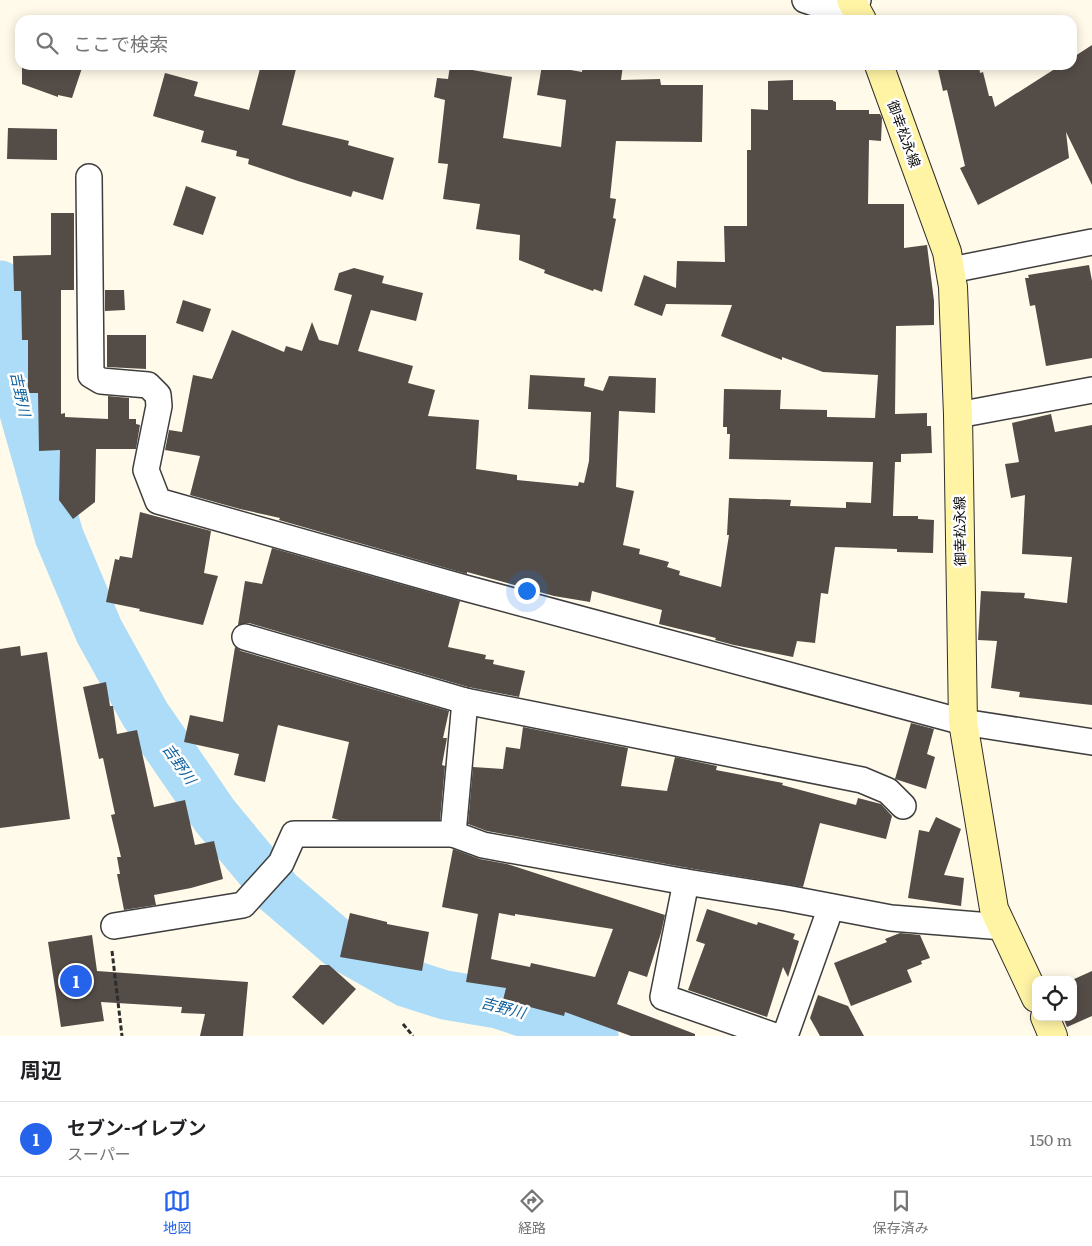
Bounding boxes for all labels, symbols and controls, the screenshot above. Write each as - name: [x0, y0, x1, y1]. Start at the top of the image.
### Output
- search box: [15, 15, 1077, 70]
- icon: search: [33, 29, 61, 57]
- text: ここで検索: [73, 29, 168, 57]
- street label: 御幸松永線: [884, 97, 926, 170]
- water label: 吉野川: [6, 369, 38, 420]
- street label: 御幸松永線: [948, 496, 970, 566]
- your location: [514, 578, 540, 604]
- water label: 吉野川: [158, 738, 204, 790]
- pin: 1: [60, 962, 92, 1000]
- map controls: [1032, 976, 1077, 1021]
- button: locate: [1032, 976, 1077, 1021]
- water label: 吉野川: [479, 990, 530, 1024]
- text: 周辺: [20, 1053, 62, 1084]
- text: セブン-イレブン: [67, 1113, 206, 1141]
- text: 1: [33, 1127, 39, 1151]
- text: 150 m: [1029, 1127, 1072, 1151]
- text: スーパー: [67, 1141, 131, 1165]
- tab: 地図: [163, 1187, 191, 1237]
- tab: 経路: [518, 1187, 546, 1237]
- tab: 保存済み: [873, 1187, 929, 1237]

